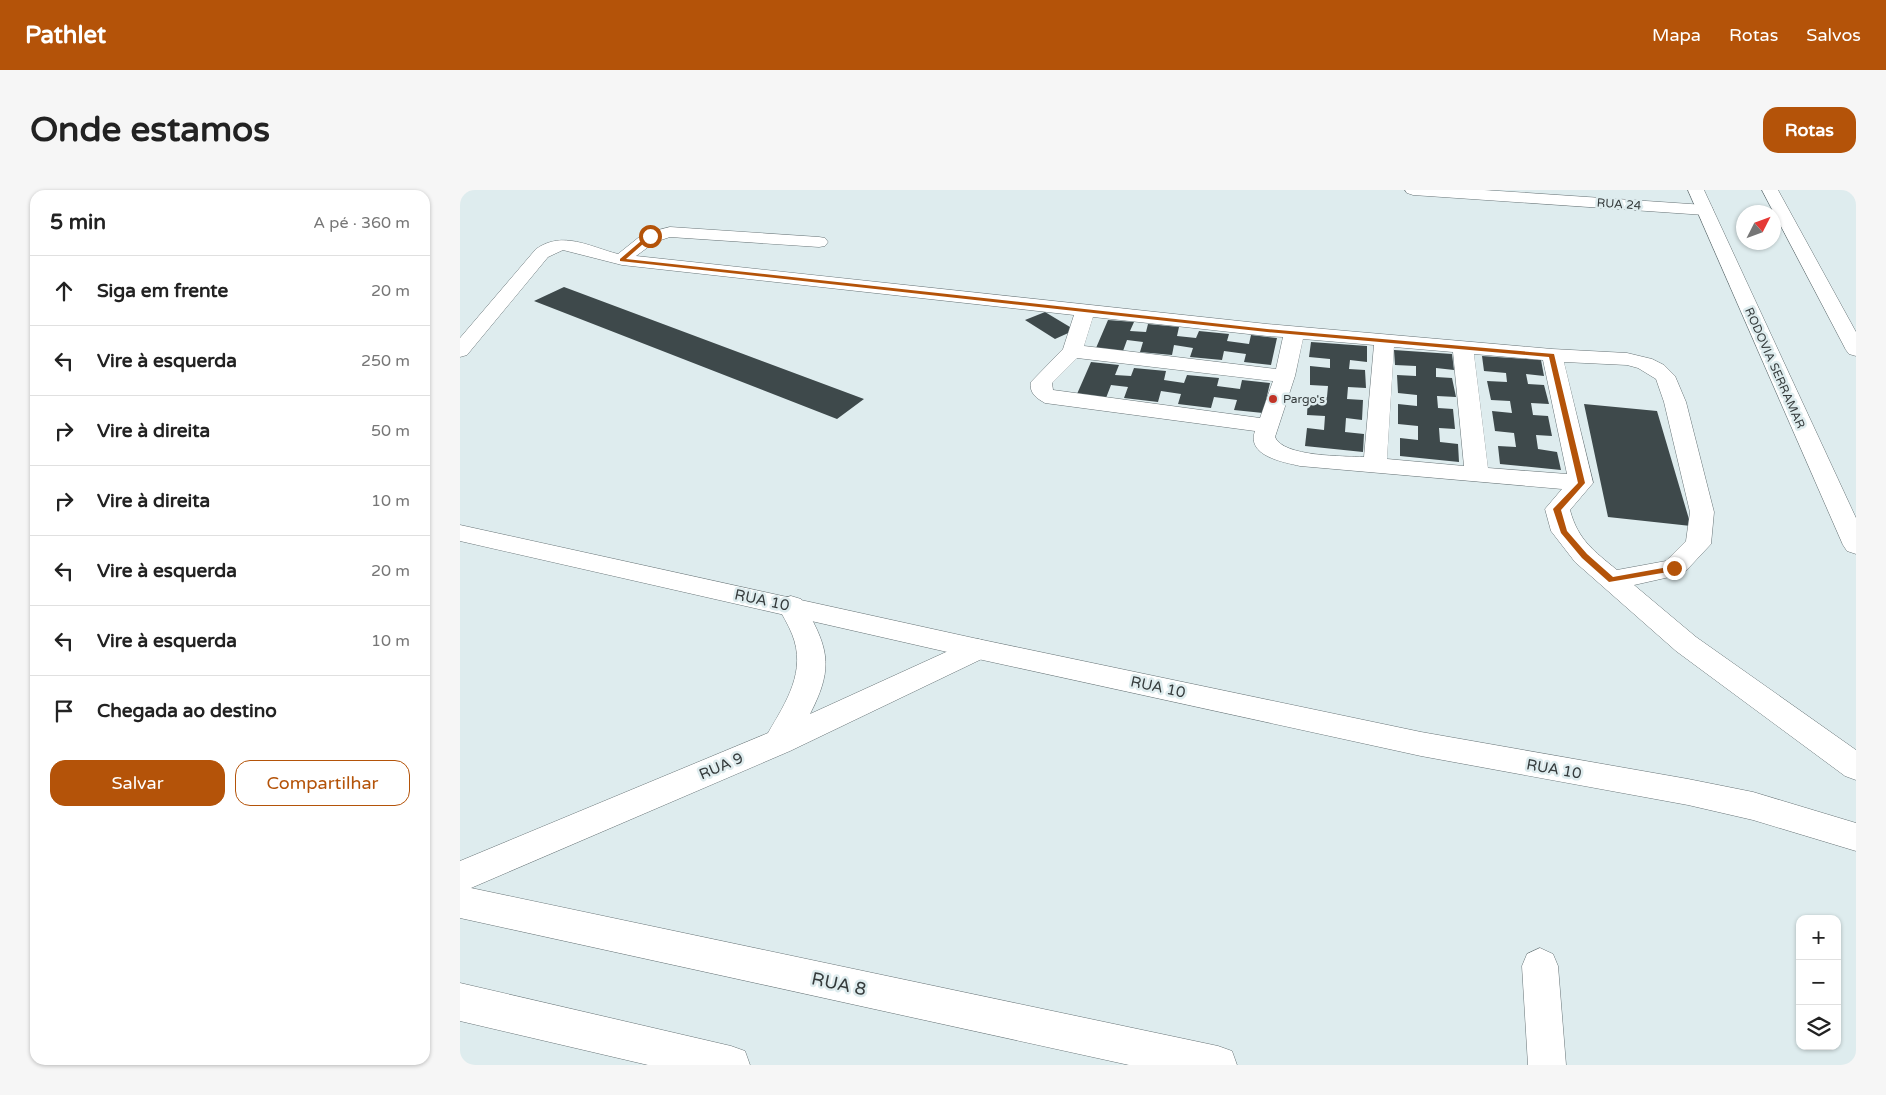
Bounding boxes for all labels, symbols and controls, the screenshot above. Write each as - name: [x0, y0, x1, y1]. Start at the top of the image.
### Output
- text: Pathlet: [25, 21, 106, 50]
- text: Mapa: [1652, 24, 1701, 46]
- text: Rotas: [1729, 24, 1778, 46]
- text: Salvos: [1806, 24, 1861, 46]
- button: Rotas: [1763, 107, 1856, 153]
- text: Onde estamos: [30, 109, 270, 151]
- street label: RUA 24: [1596, 195, 1642, 213]
- north arrow: [1736, 205, 1781, 250]
- text: 5 min: [50, 210, 106, 235]
- text: A pé · 360 m: [313, 213, 410, 233]
- route start: [639, 225, 662, 248]
- icon: ahead: [50, 277, 78, 305]
- text: Siga em frente: [97, 280, 228, 302]
- text: 20 m: [371, 281, 410, 301]
- street label: RODOVIA SERRAMAR: [1742, 305, 1808, 431]
- icon: left: [50, 347, 78, 375]
- text: Vire à esquerda: [97, 350, 237, 372]
- text: 250 m: [361, 351, 410, 371]
- place label: Pargo's: [1283, 392, 1325, 406]
- marker: Pargo's: [1267, 393, 1279, 405]
- icon: right: [50, 417, 78, 445]
- text: Vire à direita: [97, 420, 210, 442]
- text: 50 m: [371, 421, 410, 441]
- icon: right: [50, 487, 78, 515]
- text: Vire à direita: [97, 490, 210, 512]
- text: 10 m: [371, 491, 410, 511]
- icon: left: [50, 557, 78, 585]
- route end: [1663, 557, 1686, 580]
- text: Vire à esquerda: [97, 560, 237, 582]
- text: 20 m: [371, 561, 410, 581]
- street label: RUA 10: [733, 585, 791, 615]
- icon: left: [50, 627, 78, 655]
- text: Vire à esquerda: [97, 630, 237, 652]
- text: 10 m: [371, 631, 410, 651]
- street label: RUA 10: [1129, 672, 1187, 702]
- icon: arrive: [50, 697, 78, 725]
- text: Chegada ao destino: [97, 700, 277, 722]
- street label: RUA 9: [696, 749, 746, 783]
- street label: RUA 10: [1525, 755, 1583, 783]
- button: Salvar: [50, 760, 225, 806]
- button: Compartilhar: [235, 760, 410, 806]
- map controls: [1796, 915, 1841, 1050]
- button: +: [1796, 915, 1841, 960]
- button: −: [1796, 960, 1841, 1005]
- street label: RUA 8: [810, 967, 868, 1001]
- button: layers: [1796, 1005, 1841, 1050]

